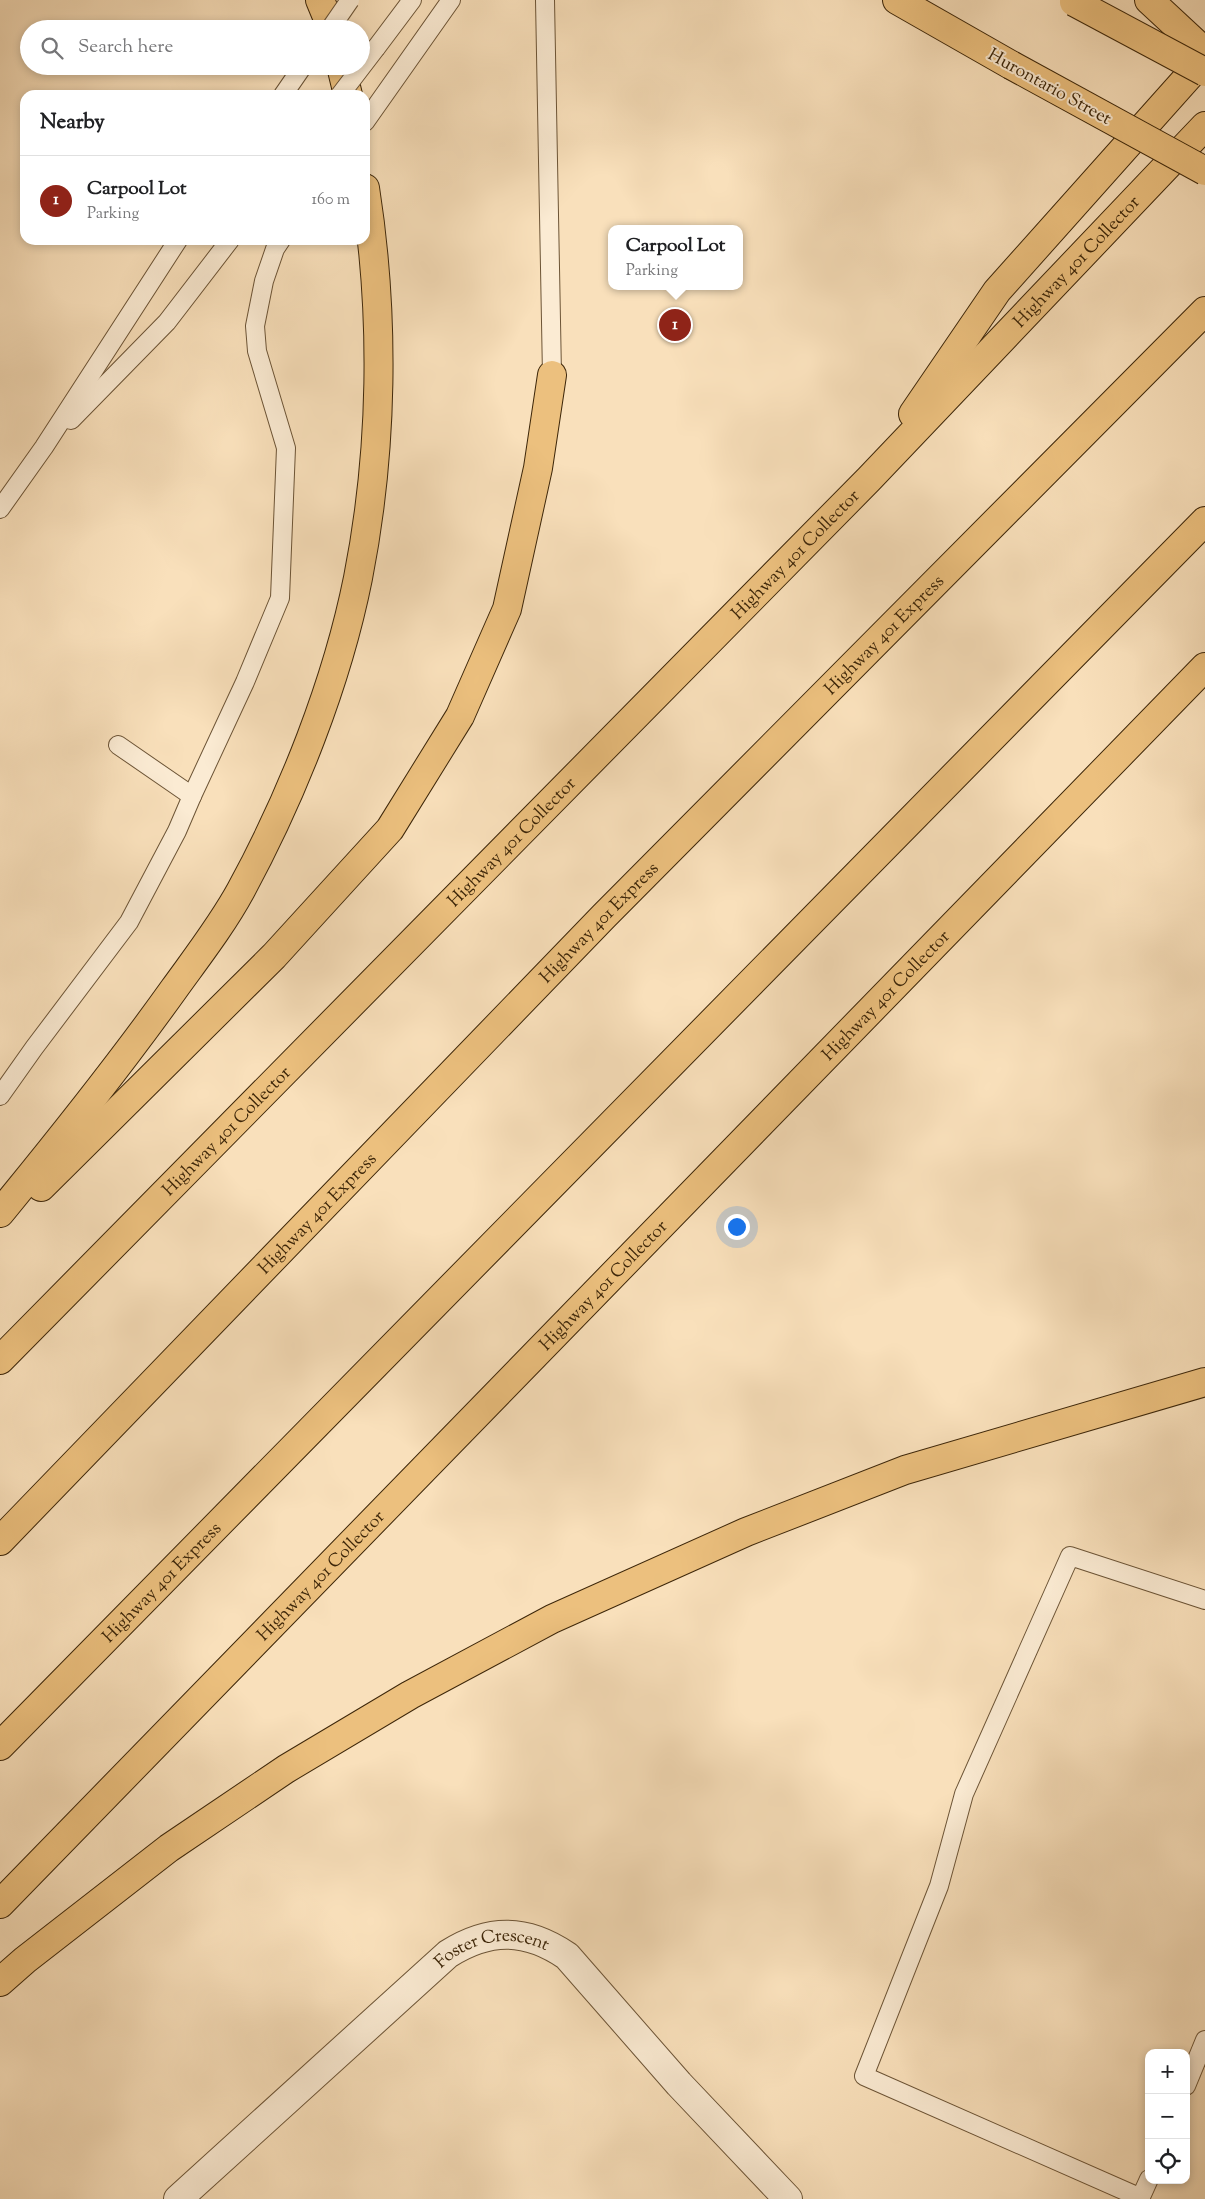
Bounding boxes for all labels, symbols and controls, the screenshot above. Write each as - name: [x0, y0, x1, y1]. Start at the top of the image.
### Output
- search box: [20, 20, 370, 75]
- icon: search: [38, 34, 66, 62]
- text: Search here: [78, 34, 173, 61]
- street label: Hurontario Street: [982, 43, 1116, 133]
- text: Nearby: [40, 108, 105, 138]
- text: Carpool Lot: [87, 176, 187, 203]
- text: 1: [53, 189, 59, 212]
- text: 160 m: [312, 189, 350, 212]
- street label: Highway 401 Collector: [1008, 191, 1147, 335]
- text: Parking: [87, 203, 139, 226]
- popup: [608, 225, 743, 290]
- text: Carpool Lot: [626, 233, 725, 260]
- text: Parking: [626, 260, 678, 283]
- pin: 1: [659, 306, 691, 344]
- street label: Highway 401 Collector: [726, 484, 867, 627]
- street label: Highway 401 Express: [819, 570, 951, 702]
- street label: Highway 401 Collector: [442, 772, 583, 914]
- street label: Highway 401 Express: [535, 857, 666, 990]
- street label: Highway 401 Collector: [817, 925, 957, 1068]
- street label: Highway 401 Collector: [157, 1061, 298, 1203]
- street label: Highway 401 Express: [253, 1148, 384, 1281]
- your location: [724, 1214, 750, 1240]
- street label: Highway 401 Collector: [534, 1215, 674, 1358]
- street label: Highway 401 Collector: [252, 1505, 392, 1648]
- street label: Highway 401 Express: [97, 1517, 228, 1650]
- street label: Foster Crescent: [429, 1924, 553, 1975]
- map controls: [1145, 2049, 1190, 2184]
- button: +: [1145, 2049, 1190, 2094]
- button: −: [1145, 2094, 1190, 2139]
- button: locate: [1145, 2139, 1190, 2184]

